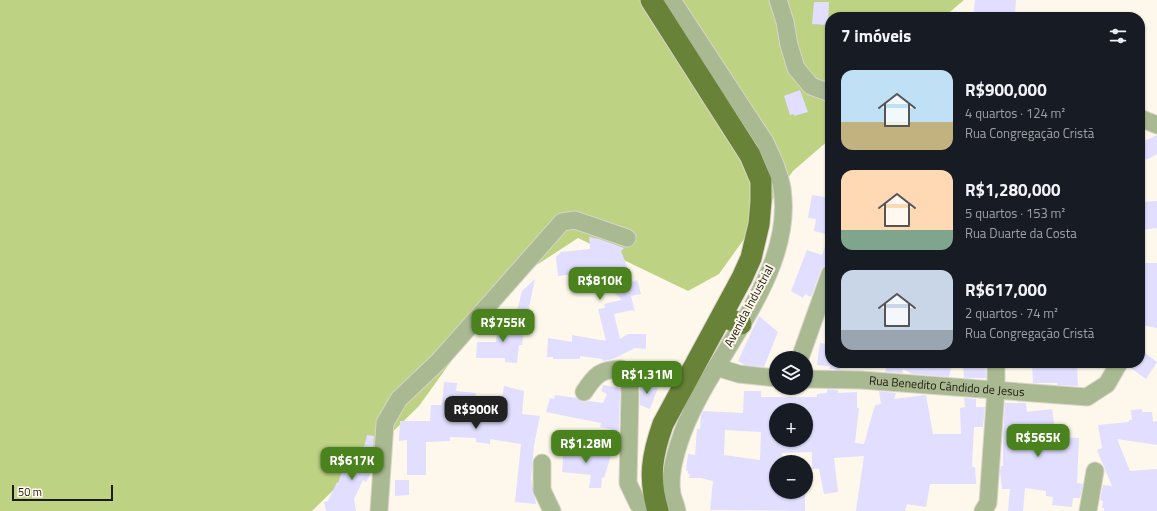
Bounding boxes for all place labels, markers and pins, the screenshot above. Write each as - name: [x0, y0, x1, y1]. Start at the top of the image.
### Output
- pin: R$810K: [567, 267, 633, 301]
- pin: R$755K: [470, 309, 536, 343]
- pin: R$1.31M: [610, 361, 684, 395]
- pin: R$900K: [443, 396, 509, 430]
- pin: R$565K: [1005, 424, 1071, 458]
- pin: R$1.28M: [549, 430, 623, 464]
- pin: R$617K: [319, 447, 385, 481]

